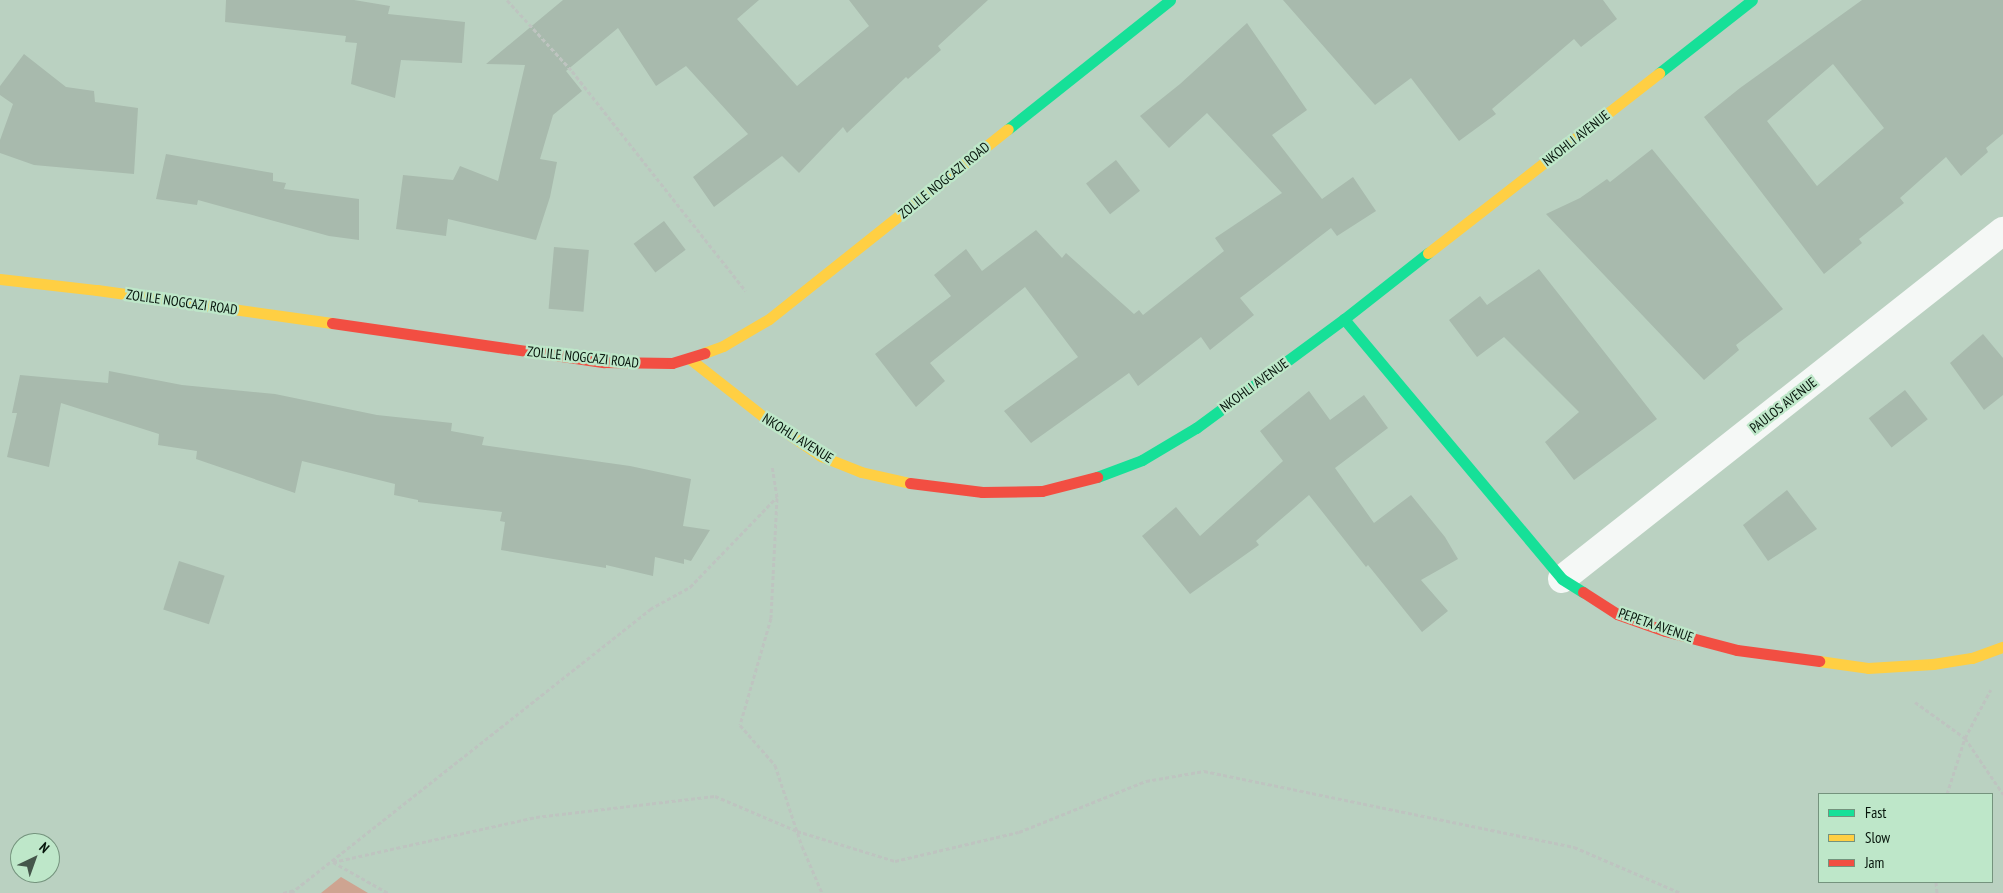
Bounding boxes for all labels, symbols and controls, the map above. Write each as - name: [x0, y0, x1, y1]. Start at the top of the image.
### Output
- street label: NKOHLI AVENUE: [1539, 107, 1613, 169]
- street label: ZOLILE NOGCAZI ROAD: [895, 138, 993, 222]
- street label: ZOLILE NOGCAZI ROAD: [125, 286, 239, 318]
- street label: ZOLILE NOGCAZI ROAD: [526, 343, 640, 371]
- street label: NKOHLI AVENUE: [1216, 354, 1292, 416]
- street label: PAULOS AVENUE: [1746, 374, 1820, 436]
- street label: NKOHLI AVENUE: [759, 409, 837, 467]
- street label: PEPETA AVENUE: [1616, 604, 1696, 646]
- legend: [1818, 793, 1993, 883]
- text: Fast: [1865, 803, 1886, 822]
- text: Slow: [1865, 828, 1890, 847]
- north arrow: [10, 833, 60, 883]
- text: N: [36, 838, 53, 857]
- text: Jam: [1865, 853, 1884, 872]

